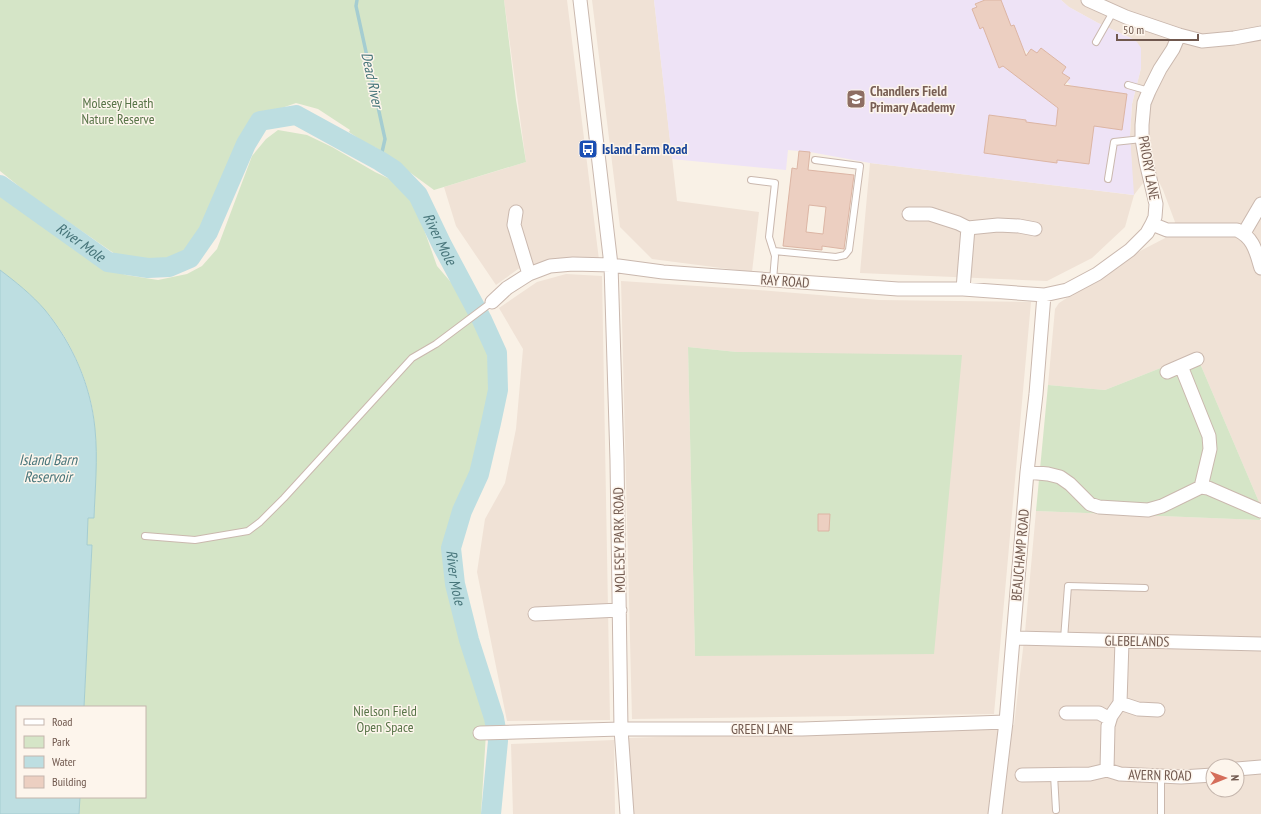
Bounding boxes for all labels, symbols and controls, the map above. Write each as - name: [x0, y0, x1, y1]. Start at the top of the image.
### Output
- scale bar: [1117, 16, 1198, 42]
- text: 50 m: [1123, 22, 1144, 37]
- water label: Dead River: [357, 50, 388, 111]
- place label: Chandlers Field Primary Academy: [870, 82, 955, 116]
- school or university icon: Chandlers Field Primary Academy: [845, 88, 867, 110]
- park label: Molesey Heath Nature Reserve: [81, 94, 155, 128]
- street label: PRIORY LANE: [1134, 134, 1164, 202]
- bus stop icon: Island Farm Road: [577, 138, 599, 160]
- place label: Island Farm Road: [602, 140, 687, 158]
- water label: River Mole: [419, 210, 461, 269]
- water label: River Mole: [53, 218, 110, 266]
- street label: RAY ROAD: [760, 270, 810, 292]
- water label: Island Barn Reservoir: [19, 450, 78, 486]
- street label: MOLESEY PARK ROAD: [609, 487, 629, 593]
- street label: BEAUCHAMP ROAD: [1007, 508, 1033, 602]
- water label: River Mole: [442, 549, 470, 608]
- street label: GLEBELANDS: [1104, 631, 1170, 651]
- park label: Nielson Field Open Space: [353, 702, 417, 736]
- legend: [16, 706, 146, 798]
- text: Road: [52, 714, 72, 729]
- street label: GREEN LANE: [731, 720, 793, 738]
- text: Park: [52, 734, 70, 749]
- text: Water: [52, 754, 77, 769]
- north arrow: [1205, 758, 1245, 798]
- street label: AVERN ROAD: [1128, 765, 1192, 785]
- text: Building: [52, 774, 87, 789]
- text: N: [1228, 775, 1242, 781]

